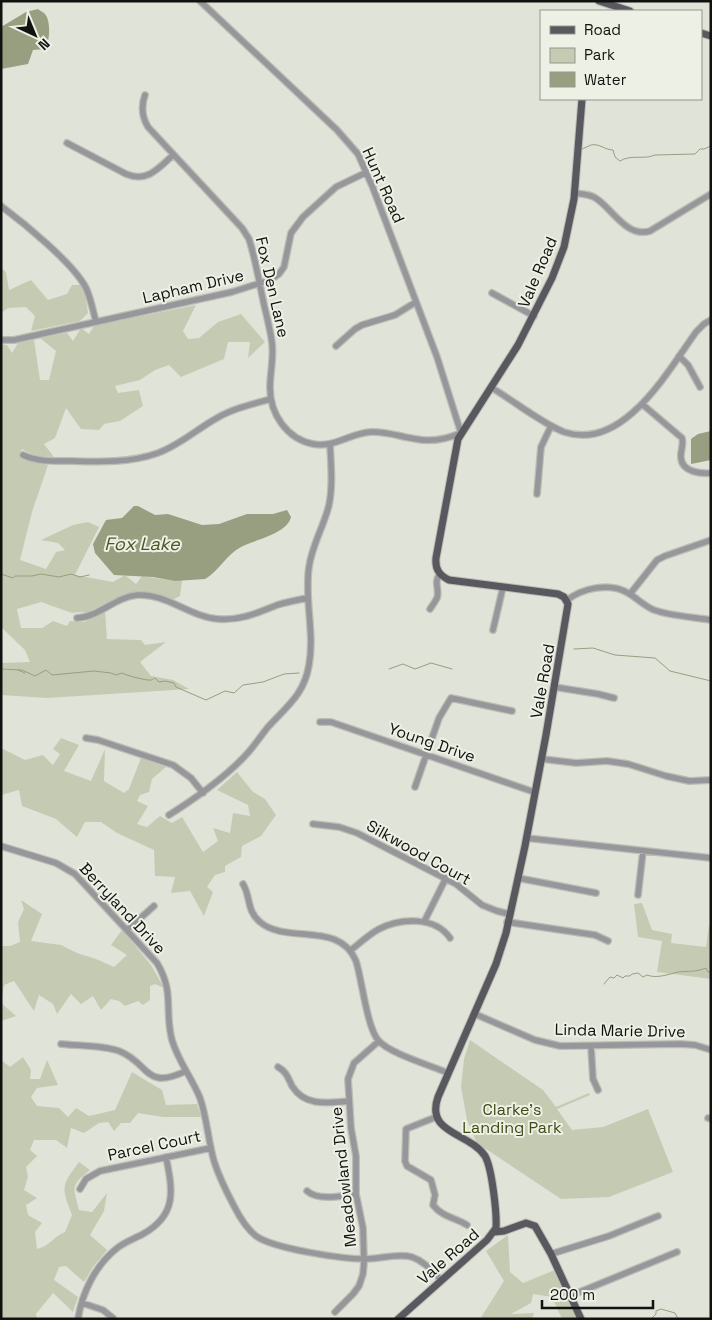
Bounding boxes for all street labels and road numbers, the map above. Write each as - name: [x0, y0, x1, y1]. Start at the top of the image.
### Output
- street label: Hunt Road: [358, 144, 410, 226]
- street label: Vale Road: [513, 233, 562, 311]
- street label: Fox Den Lane: [251, 235, 294, 340]
- street label: Lapham Drive: [140, 265, 246, 308]
- street label: Vale Road: [526, 642, 559, 720]
- street label: Young Drive: [386, 718, 478, 767]
- street label: Silkwood Court: [363, 815, 475, 890]
- street label: Berryland Drive: [75, 858, 170, 958]
- street label: Linda Marie Drive: [554, 1019, 686, 1042]
- street label: Meadowland Drive: [326, 1106, 361, 1248]
- street label: Parcel Court: [106, 1125, 203, 1166]
- street label: Vale Road: [413, 1224, 484, 1289]

